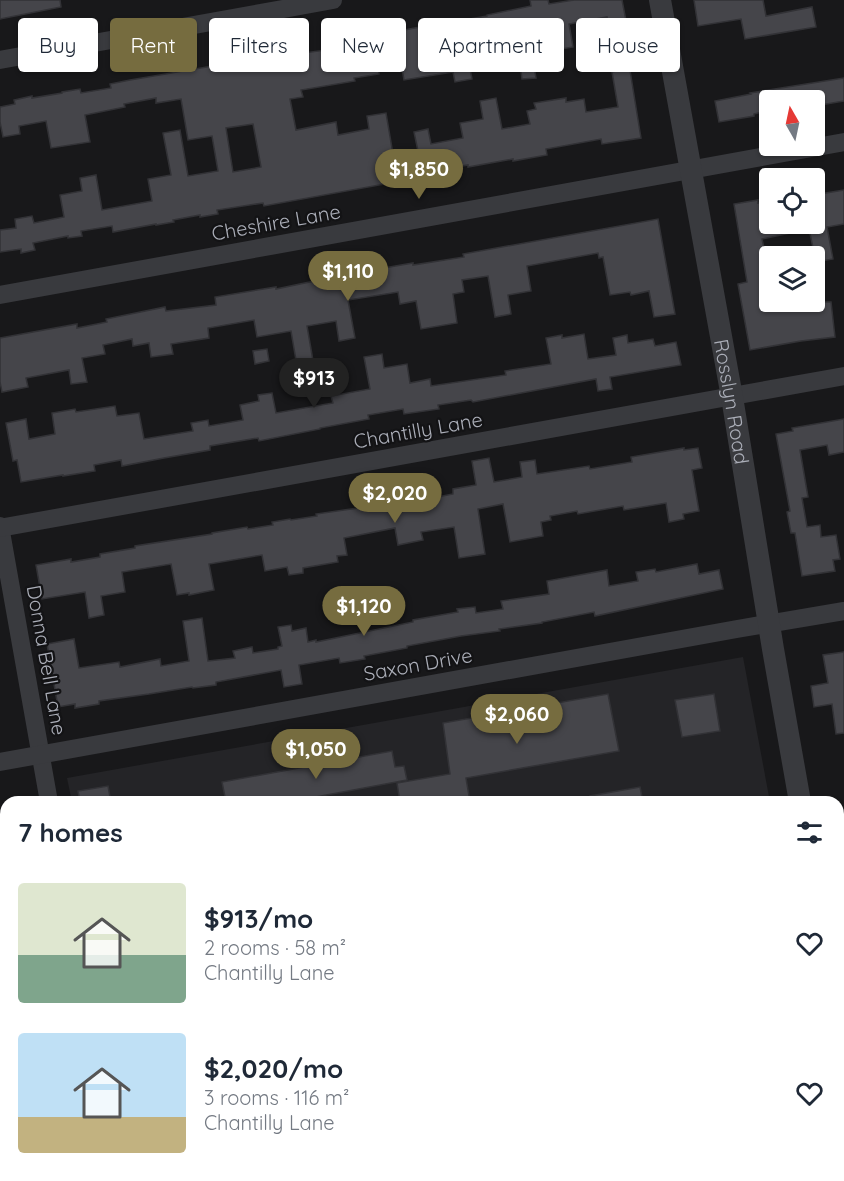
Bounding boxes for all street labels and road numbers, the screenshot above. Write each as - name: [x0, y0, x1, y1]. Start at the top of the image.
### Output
- street label: Cheshire Lane: [210, 198, 342, 246]
- street label: Rosslyn Road: [709, 337, 755, 466]
- street label: Chantilly Lane: [352, 406, 484, 454]
- street label: Donna Bell Lane: [22, 583, 72, 737]
- street label: Saxon Drive: [362, 642, 474, 686]

